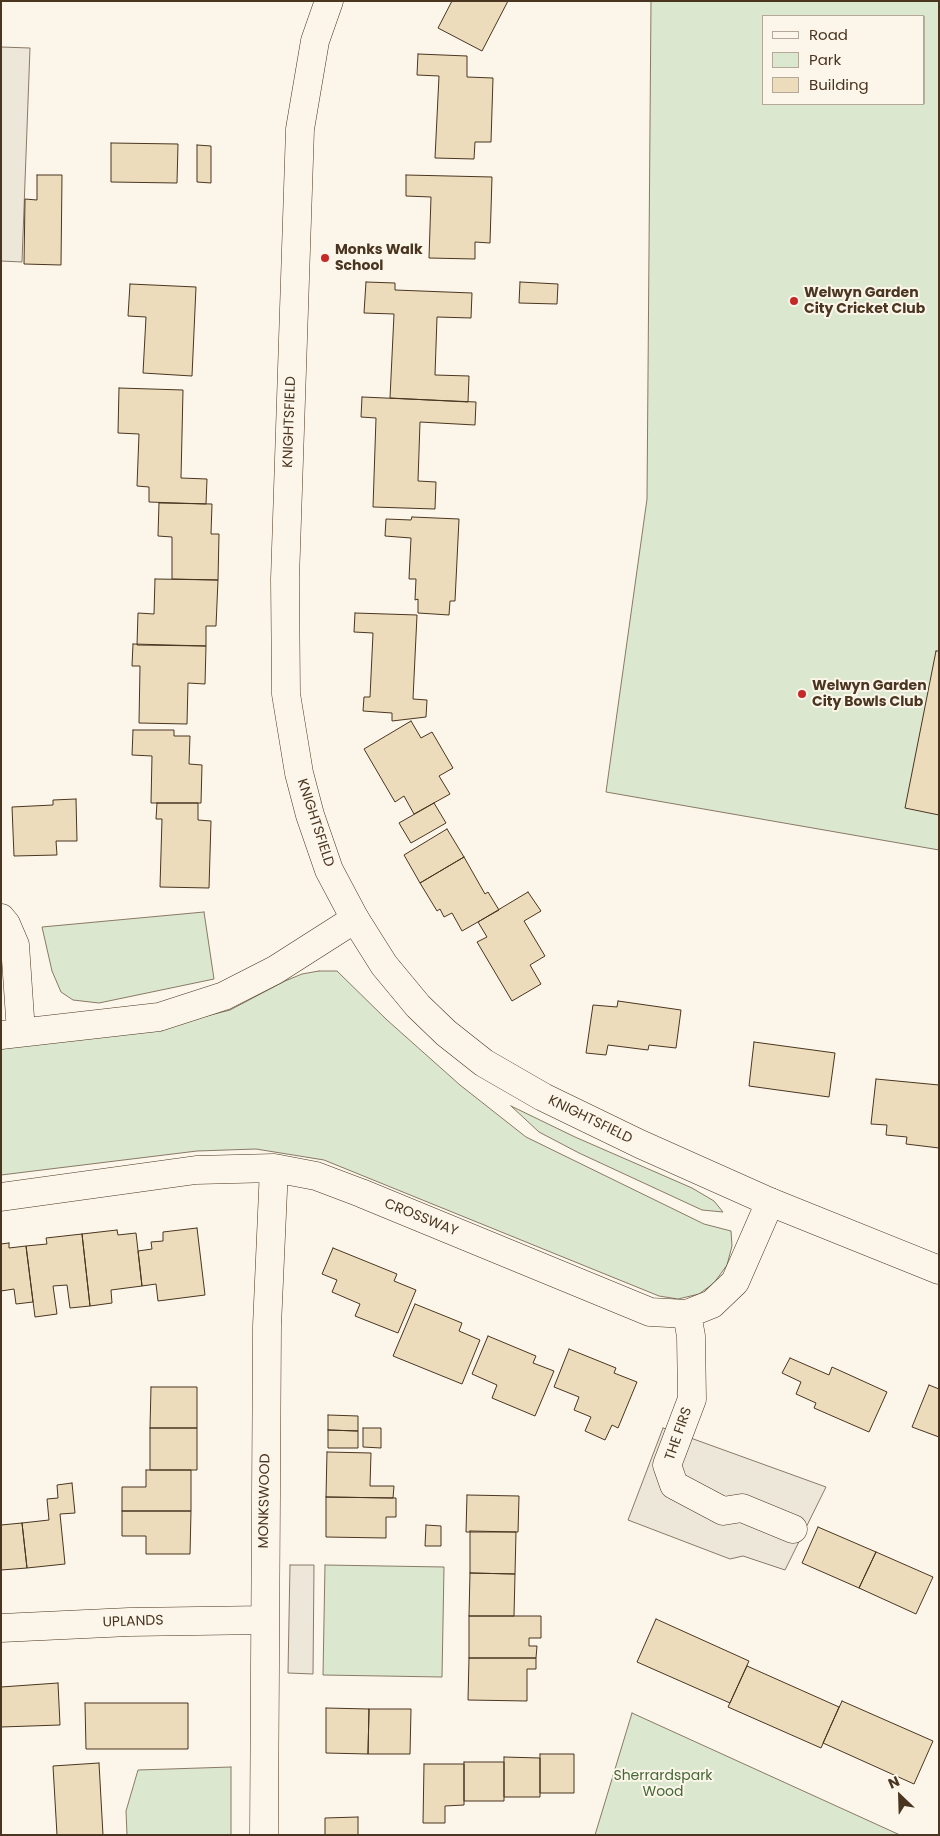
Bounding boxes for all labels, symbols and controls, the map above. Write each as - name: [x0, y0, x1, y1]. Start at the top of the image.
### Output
- legend: [762, 15, 925, 105]
- text: Road: [809, 24, 848, 45]
- text: Park: [809, 49, 841, 70]
- text: Building: [809, 74, 869, 95]
- place label: Monks Walk School: [335, 242, 423, 274]
- marker: Monks Walk School: [319, 252, 331, 264]
- place label: Welwyn Garden City Cricket Club: [804, 285, 925, 318]
- marker: Welwyn Garden City Cricket Club: [788, 295, 800, 307]
- street label: KNIGHTSFIELD: [280, 376, 300, 468]
- place label: Welwyn Garden City Bowls Club: [812, 678, 927, 710]
- marker: Welwyn Garden City Bowls Club: [796, 688, 808, 700]
- street label: KNIGHTSFIELD: [293, 777, 337, 869]
- street label: KNIGHTSFIELD: [545, 1092, 635, 1148]
- street label: CROSSWAY: [382, 1196, 460, 1240]
- street label: THE FIRS: [662, 1405, 696, 1463]
- street label: MONKSWOOD: [256, 1453, 274, 1549]
- street label: UPLANDS: [102, 1613, 164, 1631]
- park label: Sherrardspark Wood: [613, 1768, 713, 1800]
- north arrow: [875, 1771, 925, 1821]
- text: N: [885, 1771, 903, 1794]

